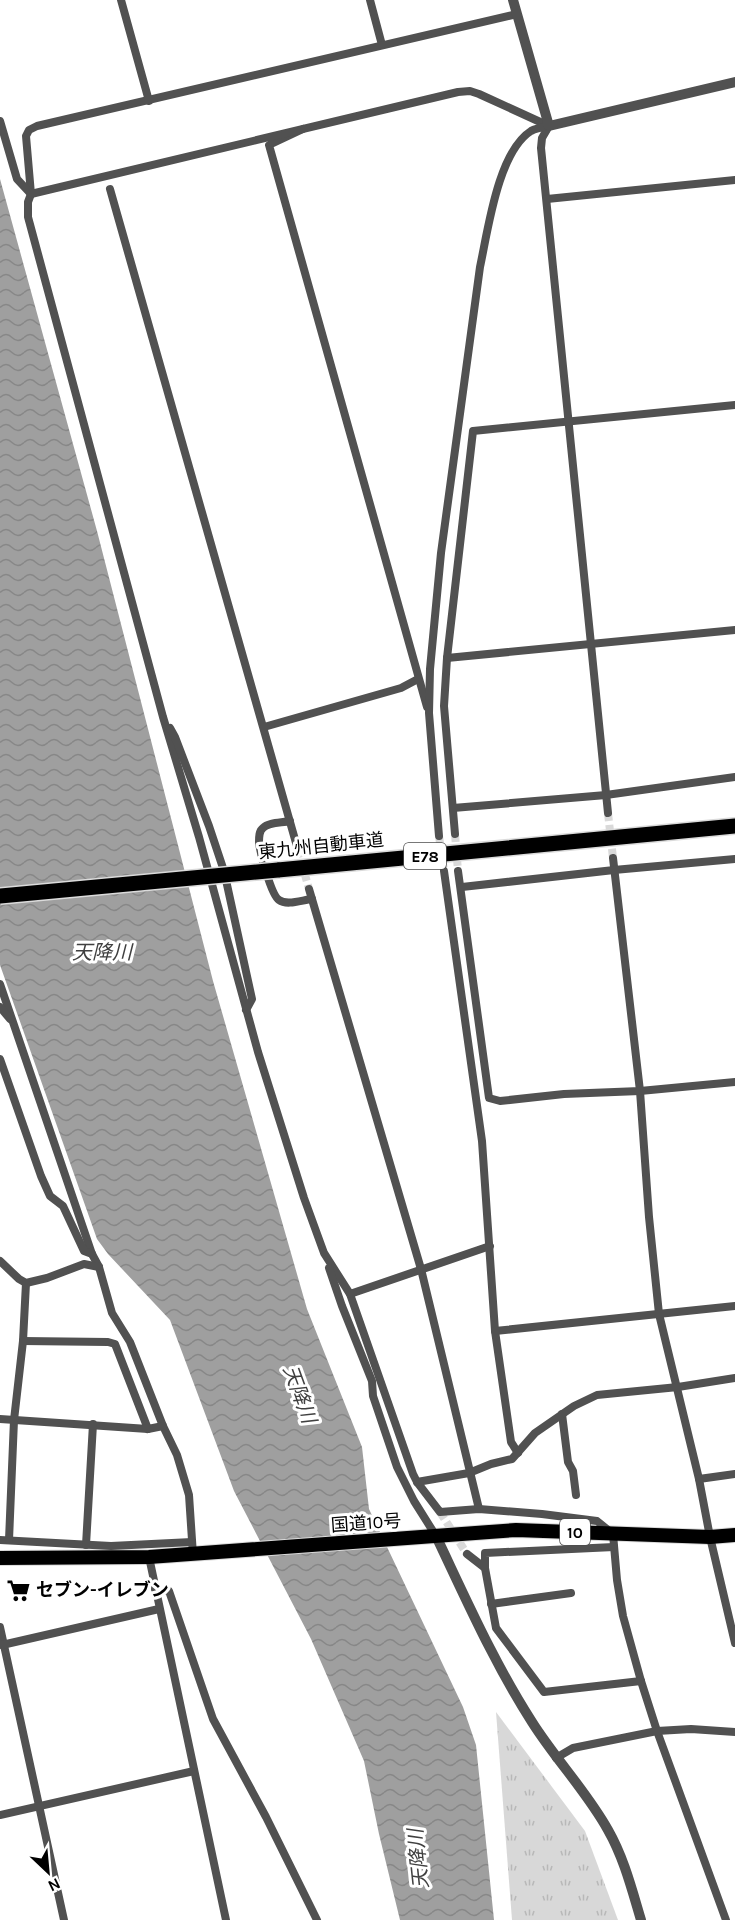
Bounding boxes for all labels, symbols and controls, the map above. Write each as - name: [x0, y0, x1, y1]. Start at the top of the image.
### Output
- street label: 東九州自動車道: [257, 828, 385, 864]
- road number: E78: [404, 843, 446, 869]
- water label: 天降川: [72, 941, 134, 964]
- water label: 天降川: [278, 1362, 321, 1428]
- street label: 国道10号: [330, 1510, 402, 1536]
- road number: 10: [560, 1519, 590, 1545]
- supermarket icon: セブン-イレブン: [5, 1577, 31, 1603]
- place label: セブン-イレブン: [36, 1579, 169, 1601]
- water label: 天降川: [404, 1826, 433, 1890]
- north arrow: [18, 1842, 78, 1902]
- text: N: [45, 1874, 64, 1896]

